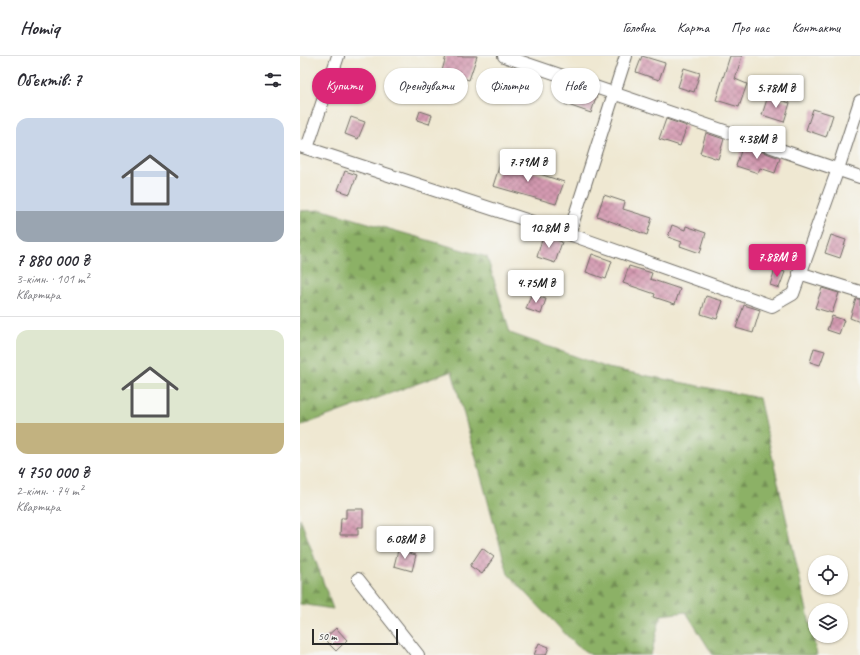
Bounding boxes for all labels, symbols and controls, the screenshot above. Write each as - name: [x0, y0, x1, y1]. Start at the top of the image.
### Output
- text: Homiq: [20, 16, 59, 40]
- text: Головна: [622, 19, 655, 36]
- text: Карта: [677, 19, 709, 36]
- text: Про нас: [731, 19, 770, 36]
- text: Контакти: [792, 19, 840, 36]
- chip: Купити: [312, 68, 376, 104]
- chip: Орендувати: [384, 68, 468, 104]
- chip: Фільтри: [476, 68, 543, 104]
- chip: Нове: [551, 68, 600, 104]
- icon: filters: [262, 69, 284, 91]
- text: Об’єктів: 7: [16, 70, 81, 91]
- pin: 5.78M ₴: [739, 75, 813, 109]
- text: 5.78M ₴: [757, 80, 795, 96]
- pin: 4.38M ₴: [720, 126, 794, 160]
- text: 4.38M ₴: [738, 131, 776, 147]
- icon: home: [114, 144, 186, 216]
- pin: 7.79M ₴: [491, 149, 565, 183]
- text: 7.79M ₴: [509, 154, 547, 170]
- pin: 10.8M ₴: [512, 215, 586, 249]
- text: 10.8M ₴: [530, 220, 568, 236]
- pin: 7.88M ₴: [740, 244, 814, 278]
- text: 7.88M ₴: [758, 249, 796, 265]
- text: 7 880 000 ₴: [16, 250, 90, 271]
- pin: 4.75M ₴: [499, 270, 573, 304]
- text: 3-кімн. · 101 m²: [16, 271, 89, 287]
- text: 4.75M ₴: [517, 275, 555, 291]
- text: Квартира: [16, 287, 60, 303]
- icon: home: [114, 356, 186, 428]
- text: 4 750 000 ₴: [16, 462, 89, 483]
- text: 2-кімн. · 74 m²: [16, 483, 83, 499]
- text: Квартира: [16, 499, 60, 515]
- pin: 6.08M ₴: [368, 526, 442, 560]
- text: 6.08M ₴: [386, 531, 425, 547]
- map controls: [808, 555, 848, 643]
- button: locate: [808, 555, 848, 595]
- button: layers: [808, 603, 848, 643]
- scale bar: [312, 627, 398, 646]
- text: 50 m: [318, 629, 337, 643]

